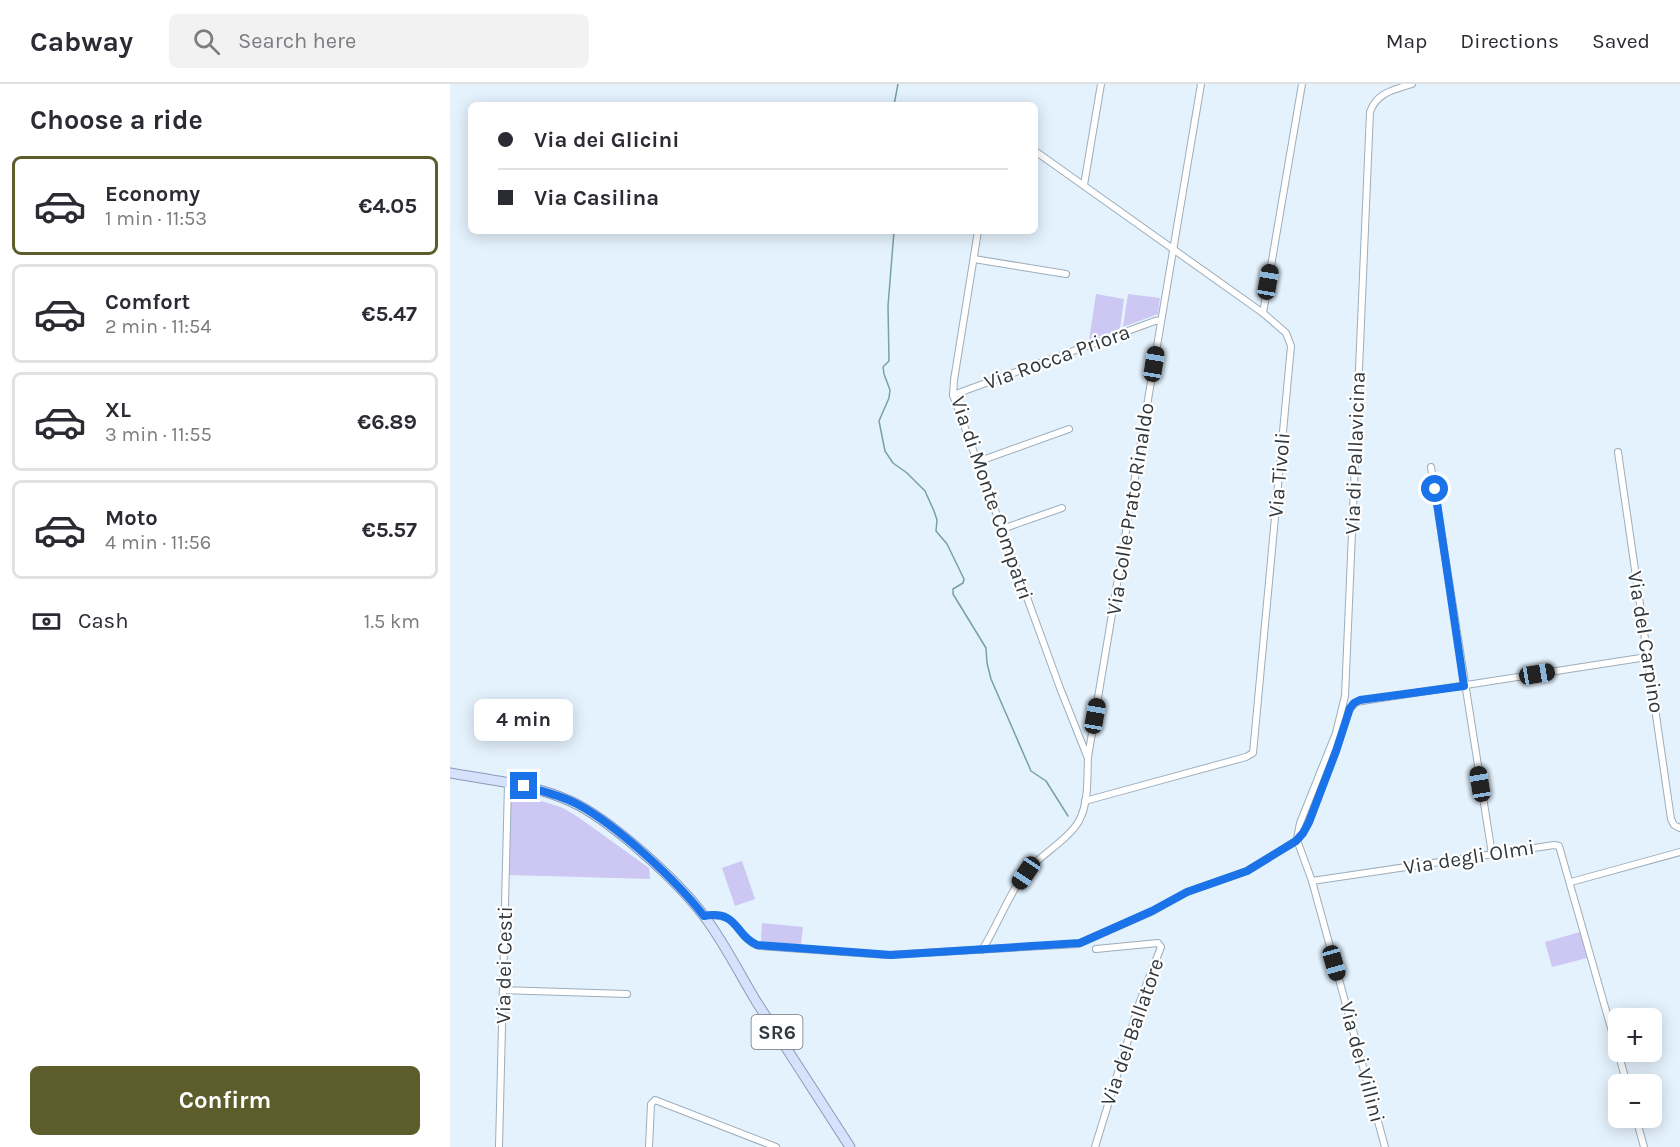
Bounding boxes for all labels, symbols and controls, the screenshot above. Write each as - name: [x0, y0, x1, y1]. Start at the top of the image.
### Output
- search box: [169, 14, 589, 68]
- text: Cabway: [30, 25, 133, 58]
- icon: search: [190, 25, 223, 58]
- text: Search here: [238, 28, 356, 54]
- text: Map: [1386, 29, 1427, 53]
- text: Directions: [1460, 29, 1559, 53]
- text: Saved: [1592, 29, 1650, 53]
- text: Choose a ride: [30, 104, 203, 136]
- text: Via dei Glicini: [534, 127, 679, 153]
- icon: car: [33, 179, 87, 233]
- text: Economy: [105, 181, 200, 207]
- text: Via Casilina: [534, 185, 659, 211]
- text: €4.05: [359, 193, 417, 219]
- text: 1 min · 11:53: [105, 207, 207, 230]
- car: [1256, 263, 1280, 301]
- icon: car: [33, 287, 87, 341]
- text: Comfort: [105, 289, 190, 315]
- text: €5.47: [361, 301, 417, 327]
- text: 2 min · 11:54: [105, 315, 211, 338]
- street label: Via Rocca Priora: [981, 320, 1133, 394]
- car: [1142, 345, 1166, 383]
- street label: Via di Pallavicina: [1340, 371, 1370, 535]
- street label: Via di Monte Compatri: [946, 393, 1038, 603]
- icon: car: [33, 395, 87, 449]
- text: XL: [105, 397, 131, 423]
- street label: Via Colle Prato Rinaldo: [1101, 401, 1159, 617]
- text: €6.89: [357, 409, 417, 435]
- text: 3 min · 11:55: [105, 423, 212, 446]
- street label: Via Tivoli: [1263, 431, 1295, 519]
- route start: [1421, 475, 1448, 502]
- icon: car: [33, 503, 87, 557]
- text: Moto: [105, 505, 158, 531]
- text: €5.57: [362, 517, 417, 543]
- text: 4 min · 11:56: [105, 531, 211, 554]
- street label: Via del Carpino: [1623, 569, 1669, 715]
- icon: cash: [30, 605, 63, 638]
- text: Cash: [78, 608, 128, 634]
- text: 1.5 km: [364, 610, 420, 633]
- car: [1518, 662, 1556, 686]
- car: [1083, 697, 1107, 735]
- callout: 4 min: [475, 699, 574, 741]
- text: 4 min: [496, 708, 551, 731]
- car: [1468, 765, 1492, 803]
- route end: [510, 772, 537, 799]
- street label: Via degli Olmi: [1402, 835, 1536, 879]
- car: [1008, 853, 1044, 893]
- street label: Via dei Cesti: [491, 906, 517, 1024]
- car: [1320, 943, 1348, 983]
- street label: Via del Ballatore: [1096, 955, 1168, 1109]
- street label: Via dei Villini: [1334, 999, 1390, 1125]
- map controls: [1608, 1008, 1662, 1128]
- button: +: [1608, 1008, 1662, 1062]
- road number: SR6: [752, 1015, 802, 1049]
- button: Confirm: [30, 1066, 420, 1135]
- button: −: [1608, 1074, 1662, 1128]

